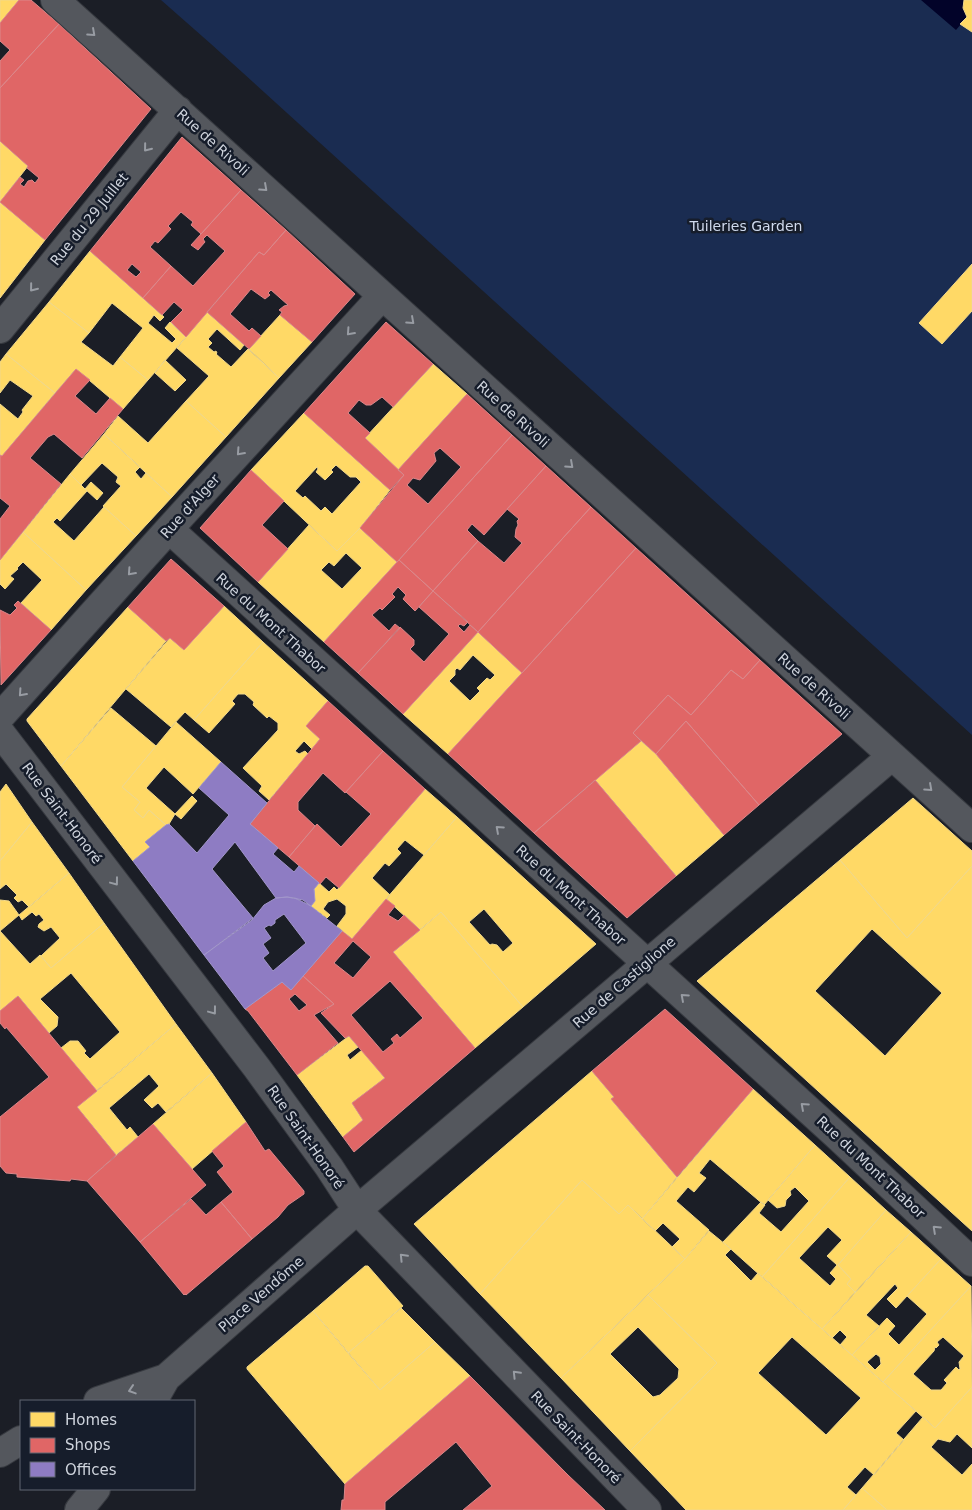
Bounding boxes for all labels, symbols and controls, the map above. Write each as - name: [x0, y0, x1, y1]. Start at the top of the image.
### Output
- one-way arrow: [86, 27, 95, 36]
- street label: Rue de Rivoli: [174, 106, 252, 178]
- one-way arrow: [144, 142, 152, 151]
- street label: Rue du 29 Juillet: [47, 169, 131, 268]
- one-way arrow: [259, 183, 268, 192]
- park label: Tuileries Garden: [688, 218, 803, 234]
- one-way arrow: [30, 282, 39, 291]
- one-way arrow: [405, 315, 414, 324]
- one-way arrow: [346, 326, 355, 335]
- street label: Rue de Rivoli: [474, 378, 552, 450]
- one-way arrow: [237, 446, 246, 455]
- one-way arrow: [564, 459, 573, 468]
- street label: Rue d'Alger: [157, 471, 223, 541]
- one-way arrow: [127, 566, 136, 575]
- street label: Rue du Mont Thabor: [213, 570, 329, 677]
- street label: Rue de Rivoli: [775, 650, 853, 722]
- one-way arrow: [19, 687, 28, 696]
- street label: Rue Saint-Honoré: [19, 759, 105, 867]
- one-way arrow: [923, 783, 932, 792]
- one-way arrow: [495, 826, 504, 835]
- street label: Rue du Mont Thabor: [513, 842, 629, 949]
- one-way arrow: [109, 876, 117, 885]
- street label: Rue de Castiglione: [569, 933, 679, 1031]
- one-way arrow: [680, 994, 689, 1003]
- one-way arrow: [208, 1005, 216, 1014]
- street label: Rue Saint-Honoré: [264, 1082, 348, 1192]
- one-way arrow: [801, 1103, 810, 1112]
- street label: Rue du Mont Thabor: [814, 1113, 929, 1221]
- one-way arrow: [933, 1226, 942, 1235]
- street label: Place Vendôme: [215, 1253, 307, 1335]
- one-way arrow: [400, 1254, 409, 1263]
- one-way arrow: [513, 1371, 522, 1380]
- one-way arrow: [128, 1384, 136, 1394]
- street label: Rue Saint-Honoré: [528, 1387, 624, 1487]
- legend: [20, 1400, 195, 1490]
- text: Homes: [65, 1411, 117, 1429]
- text: Shops: [65, 1436, 111, 1454]
- text: Offices: [65, 1461, 117, 1479]

